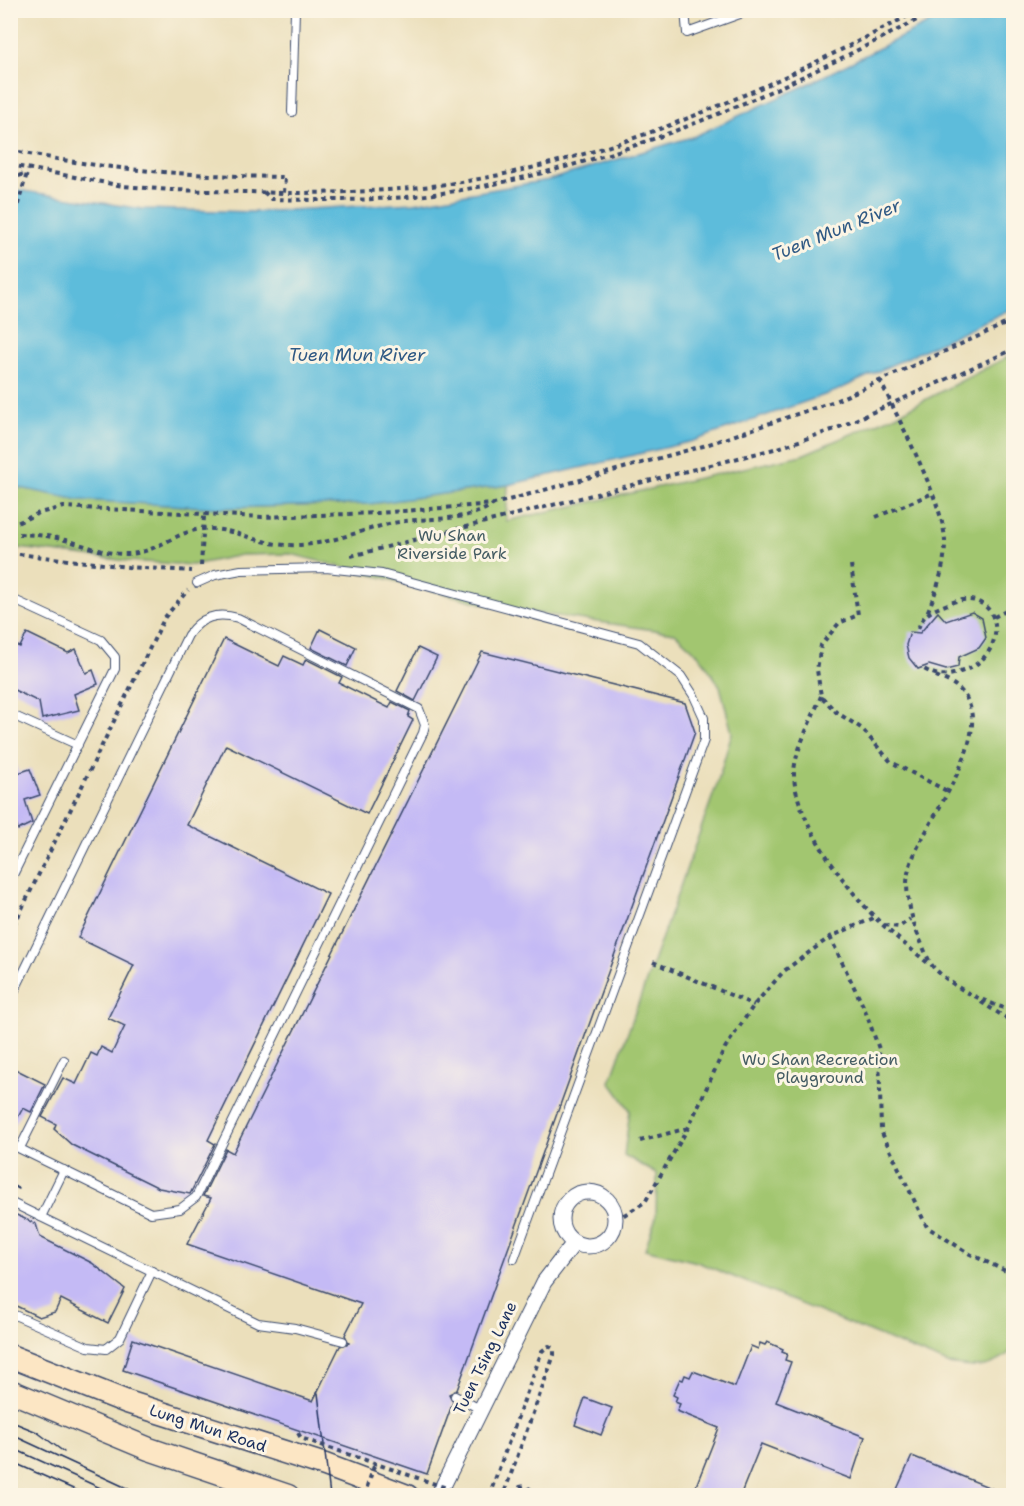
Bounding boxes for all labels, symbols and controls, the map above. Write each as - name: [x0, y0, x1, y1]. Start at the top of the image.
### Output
- water label: Tuen Mun River: [768, 193, 905, 267]
- water label: Tuen Mun River: [288, 343, 426, 367]
- park label: Wu Shan Riverside Park: [397, 525, 507, 564]
- park label: Wu Shan Recreation Playground: [742, 1049, 898, 1088]
- street label: Tuen Tsing Lane: [449, 1298, 521, 1418]
- street label: Lung Mun Road: [147, 1399, 269, 1457]

